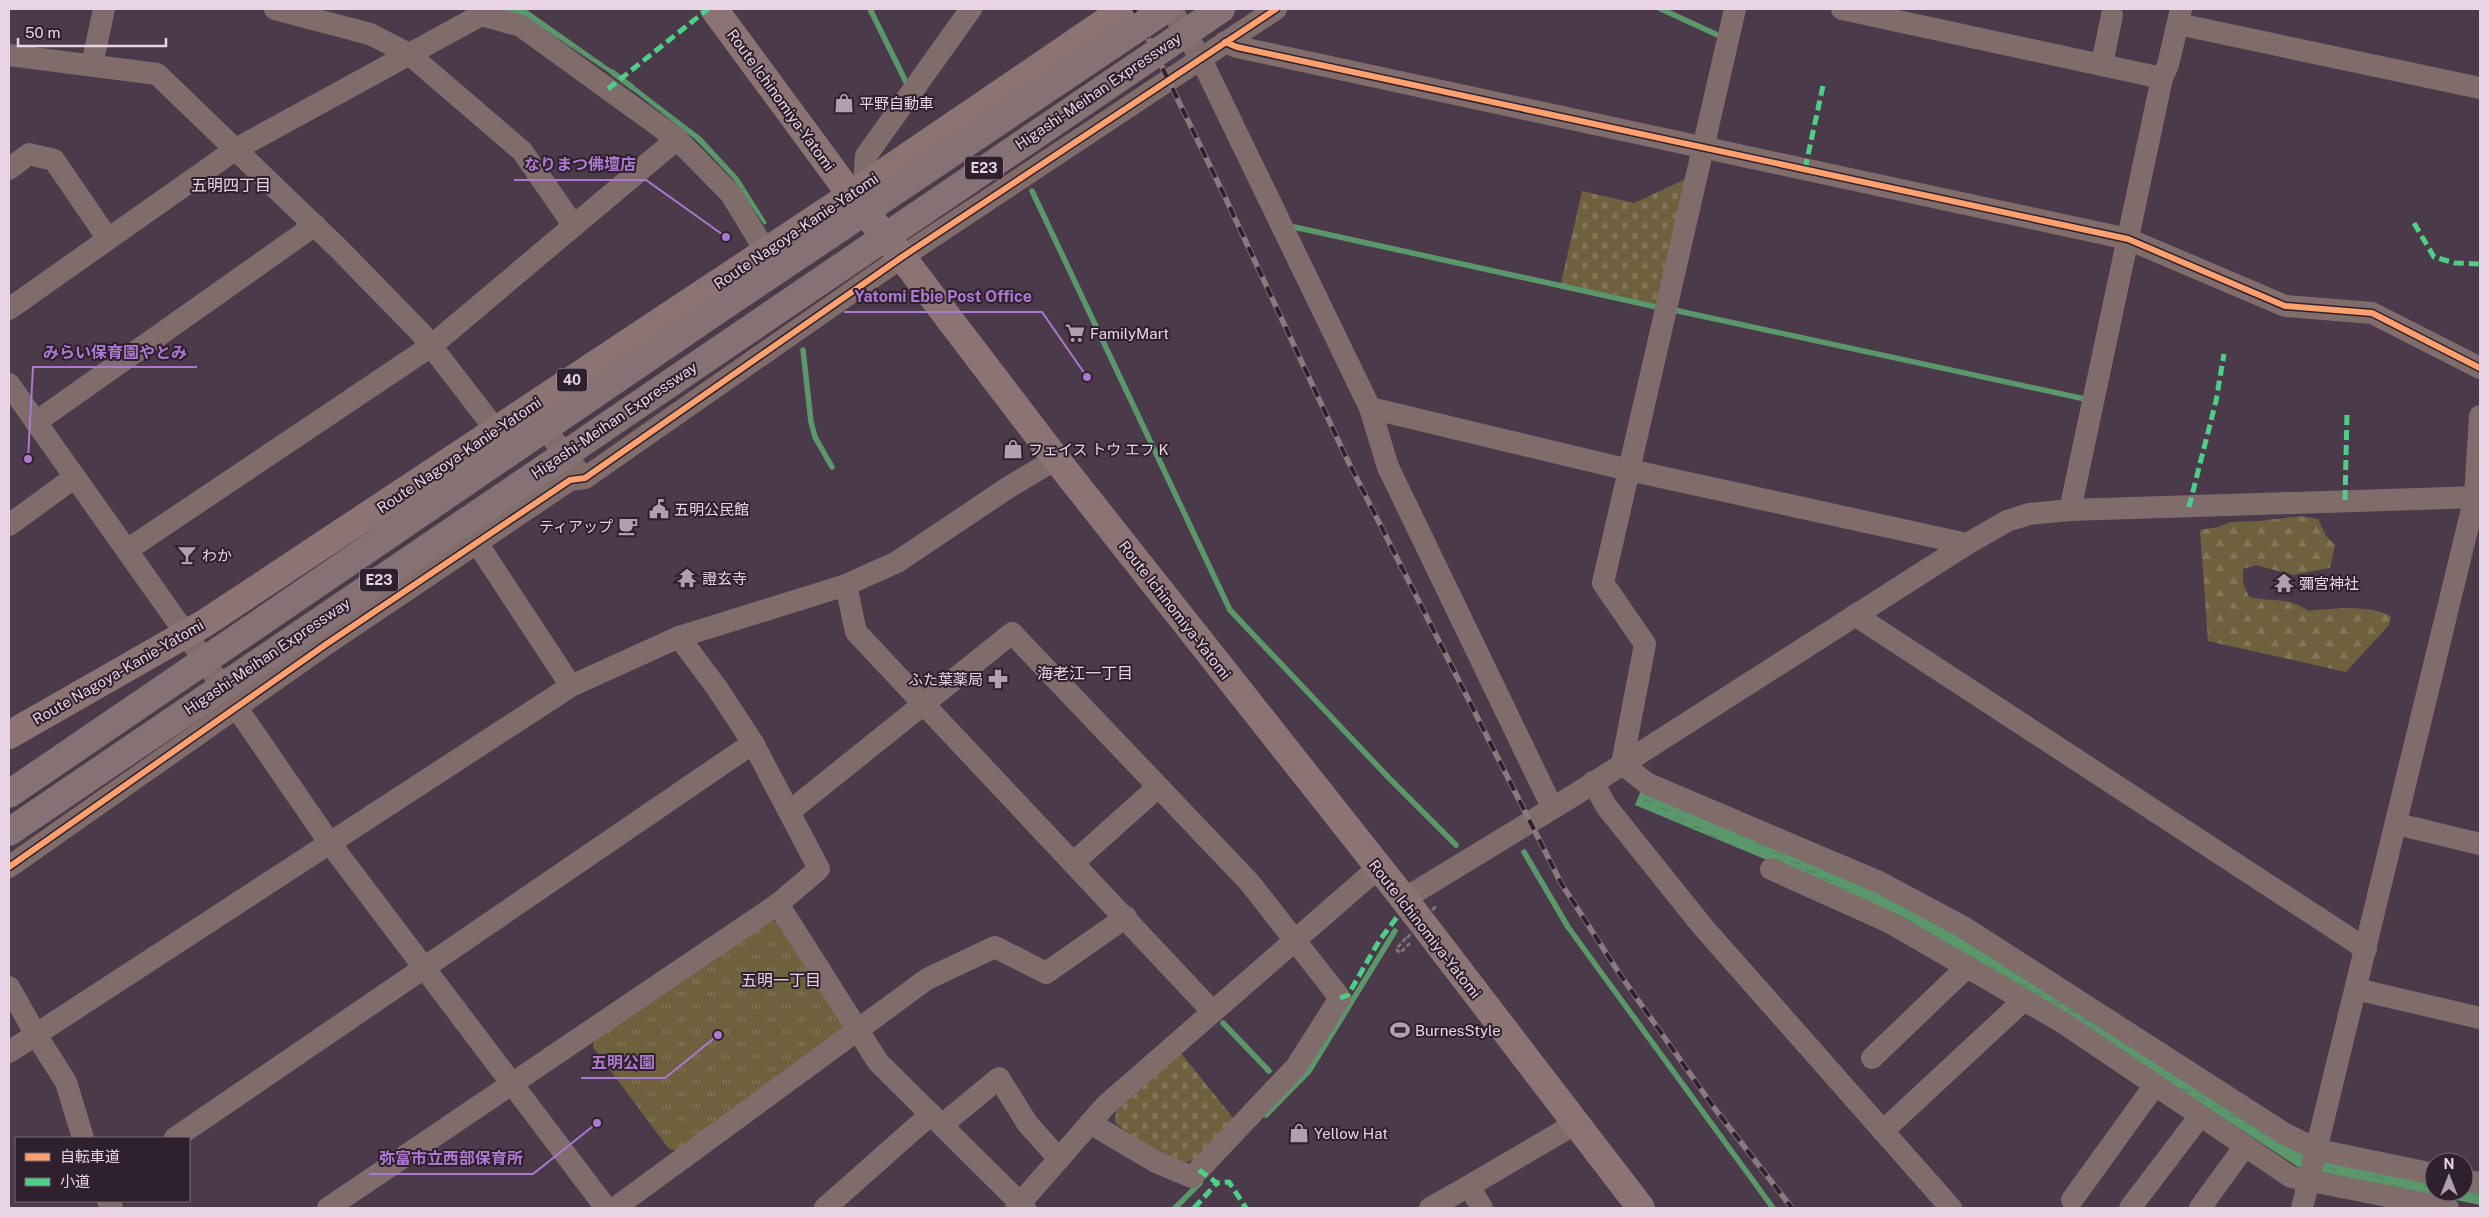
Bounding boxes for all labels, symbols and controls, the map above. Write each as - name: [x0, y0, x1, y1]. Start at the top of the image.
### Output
- scale bar: [18, 15, 165, 47]
- text: 50 m: [25, 24, 60, 41]
- street label: Route Ichinomiya-Yatomi: [724, 26, 838, 174]
- street label: Higashi-Meihan Expressway: [1012, 29, 1184, 153]
- shop icon: 平野自動車: [833, 92, 855, 114]
- place label: 平野自動車: [859, 95, 934, 112]
- callout: なりまつ佛壇店: [514, 149, 646, 180]
- text: なりまつ佛壇店: [524, 155, 636, 174]
- road number: E23: [965, 156, 1003, 180]
- street label: Route Nagoya-Kanie-Yatomi: [711, 170, 881, 292]
- district label: 五明四丁目: [191, 176, 271, 195]
- callout: Yatomi Ebie Post Office: [844, 281, 1042, 312]
- text: Yatomi Ebie Post Office: [854, 287, 1032, 306]
- supermarket icon: FamilyMart: [1064, 322, 1086, 344]
- place label: FamilyMart: [1090, 325, 1169, 342]
- callout: みらい保育園やとみ: [33, 336, 197, 367]
- text: みらい保育園やとみ: [43, 343, 187, 362]
- street label: Higashi-Meihan Expressway: [528, 358, 700, 482]
- road number: 40: [557, 368, 587, 392]
- street label: Route Nagoya-Kanie-Yatomi: [374, 394, 544, 516]
- shop icon: フェイス トウ エフ K: [1002, 438, 1024, 460]
- place label: フェイス トウ エフ K: [1028, 441, 1169, 458]
- public building icon: 五明公民館: [648, 498, 670, 520]
- place label: 五明公民館: [674, 501, 749, 518]
- cafe icon: ティアップ: [617, 515, 639, 537]
- place label: ティアップ: [539, 518, 613, 535]
- street label: Route Ichinomiya-Yatomi: [1116, 537, 1234, 683]
- bar icon: わか: [176, 544, 198, 566]
- place label: わか: [202, 547, 232, 564]
- temple icon: 證玄寺: [676, 567, 698, 589]
- road number: E23: [360, 568, 398, 592]
- place label: 證玄寺: [702, 570, 747, 587]
- temple icon: 彌宮神社: [2273, 572, 2295, 594]
- place label: 彌宮神社: [2299, 575, 2359, 592]
- street label: Higashi-Meihan Expressway: [181, 594, 353, 718]
- street label: Route Nagoya-Kanie-Yatomi: [30, 616, 206, 728]
- district label: 海老江一丁目: [1037, 664, 1133, 683]
- pharmacy icon: ふた葉薬局: [987, 668, 1009, 690]
- place label: ふた葉薬局: [908, 671, 983, 688]
- street label: Route Ichinomiya-Yatomi: [1366, 856, 1484, 1002]
- district label: 五明一丁目: [741, 971, 821, 990]
- sports icon: BurnesStyle: [1389, 1019, 1411, 1041]
- place label: BurnesStyle: [1415, 1022, 1501, 1039]
- callout: 五明公園: [581, 1047, 665, 1078]
- text: 五明公園: [591, 1053, 655, 1072]
- shop icon: Yellow Hat: [1288, 1122, 1310, 1144]
- place label: Yellow Hat: [1314, 1125, 1388, 1142]
- legend: [15, 1137, 190, 1202]
- callout: 弥富市立西部保育所: [369, 1143, 533, 1174]
- text: 自転車道: [60, 1148, 120, 1165]
- text: 弥富市立西部保育所: [379, 1149, 523, 1168]
- north arrow: [2424, 1152, 2474, 1202]
- text: N: [2444, 1156, 2454, 1172]
- text: 小道: [60, 1173, 90, 1190]

